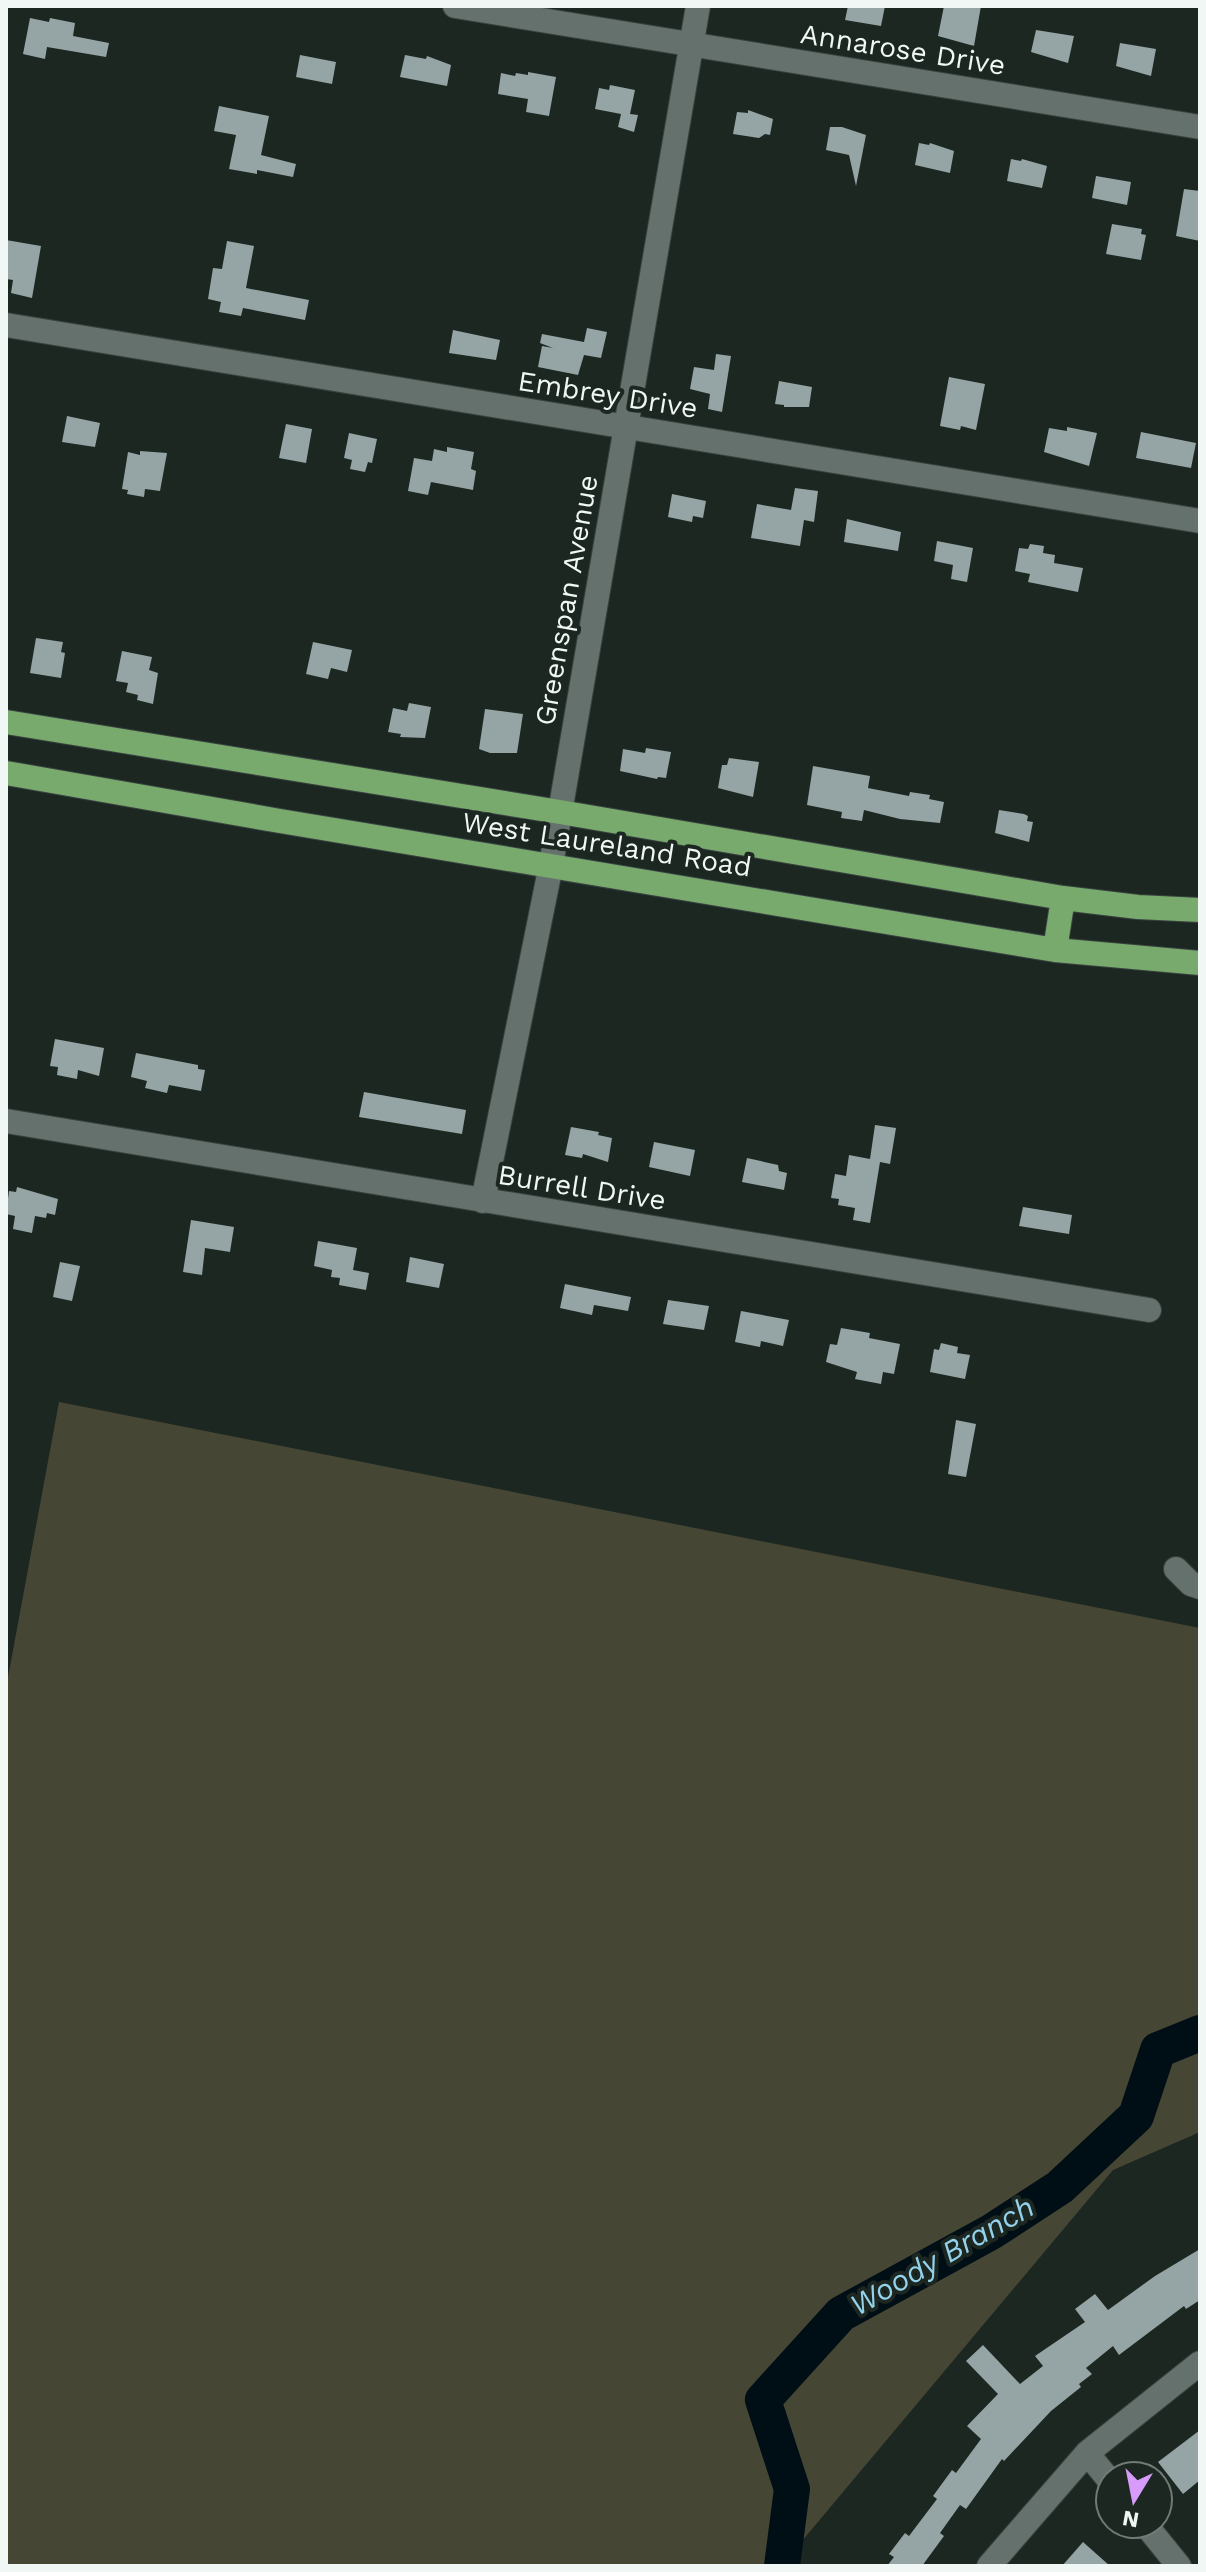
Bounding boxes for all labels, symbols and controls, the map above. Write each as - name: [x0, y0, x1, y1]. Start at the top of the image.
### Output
- street label: Annarose Drive: [798, 17, 1008, 82]
- street label: Embrey Drive: [516, 364, 700, 425]
- street label: Greenspan Avenue: [528, 472, 605, 728]
- street label: West Laureland Road: [460, 805, 754, 884]
- street label: Burrell Drive: [496, 1158, 668, 1217]
- water label: Woody Branch: [843, 2189, 1040, 2322]
- north arrow: [1094, 2460, 1174, 2540]
- text: N: [1120, 2505, 1141, 2533]

